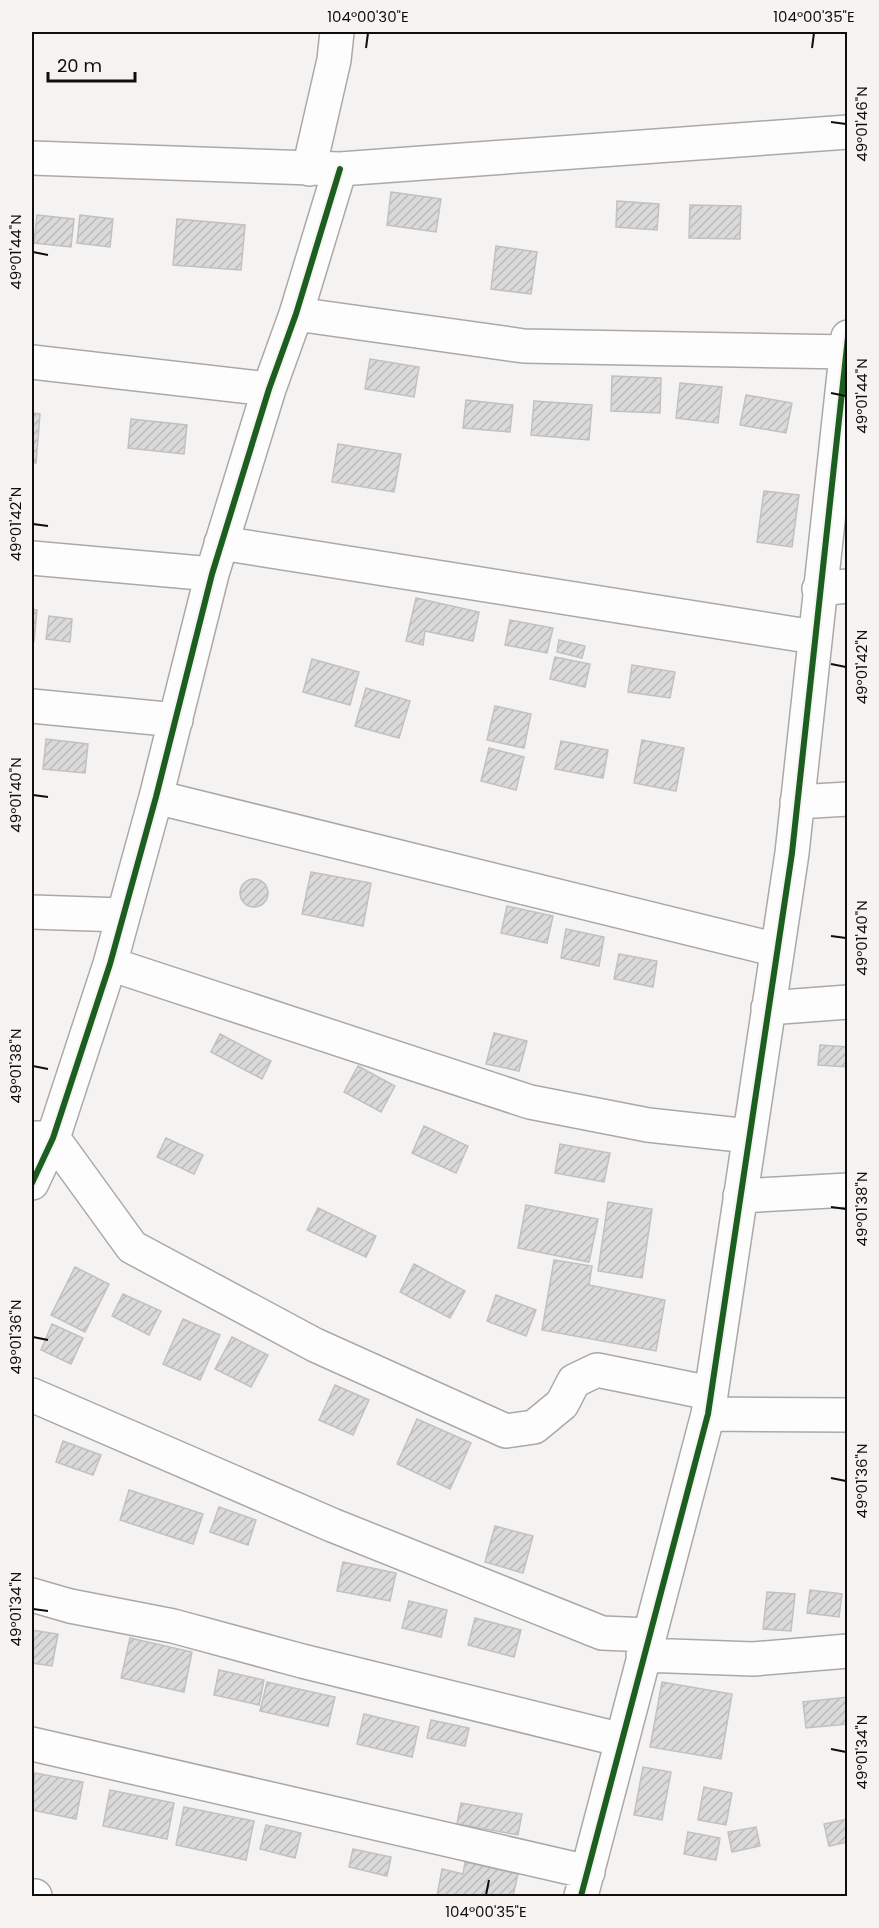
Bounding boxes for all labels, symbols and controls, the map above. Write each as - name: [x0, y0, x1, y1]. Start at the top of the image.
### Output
- text: 104°00'30"E: [327, 6, 409, 27]
- text: 104°00'35"E: [773, 6, 855, 27]
- scale bar: [48, 45, 135, 83]
- text: 20 m: [57, 53, 102, 78]
- text: 49°01'46"N: [851, 86, 872, 162]
- text: 49°01'44"N: [5, 214, 26, 290]
- text: 49°01'44"N: [851, 358, 872, 434]
- text: 49°01'42"N: [5, 487, 26, 561]
- text: 49°01'42"N: [851, 630, 872, 704]
- text: 49°01'40"N: [5, 757, 26, 833]
- text: 49°01'40"N: [851, 900, 872, 976]
- text: 49°01'38"N: [5, 1029, 26, 1103]
- text: 49°01'38"N: [851, 1172, 872, 1246]
- text: 49°01'36"N: [5, 1300, 26, 1374]
- text: 49°01'36"N: [851, 1444, 872, 1518]
- text: 49°01'34"N: [5, 1572, 26, 1646]
- text: 49°01'34"N: [851, 1715, 872, 1789]
- text: 104°00'35"E: [445, 1901, 527, 1922]

